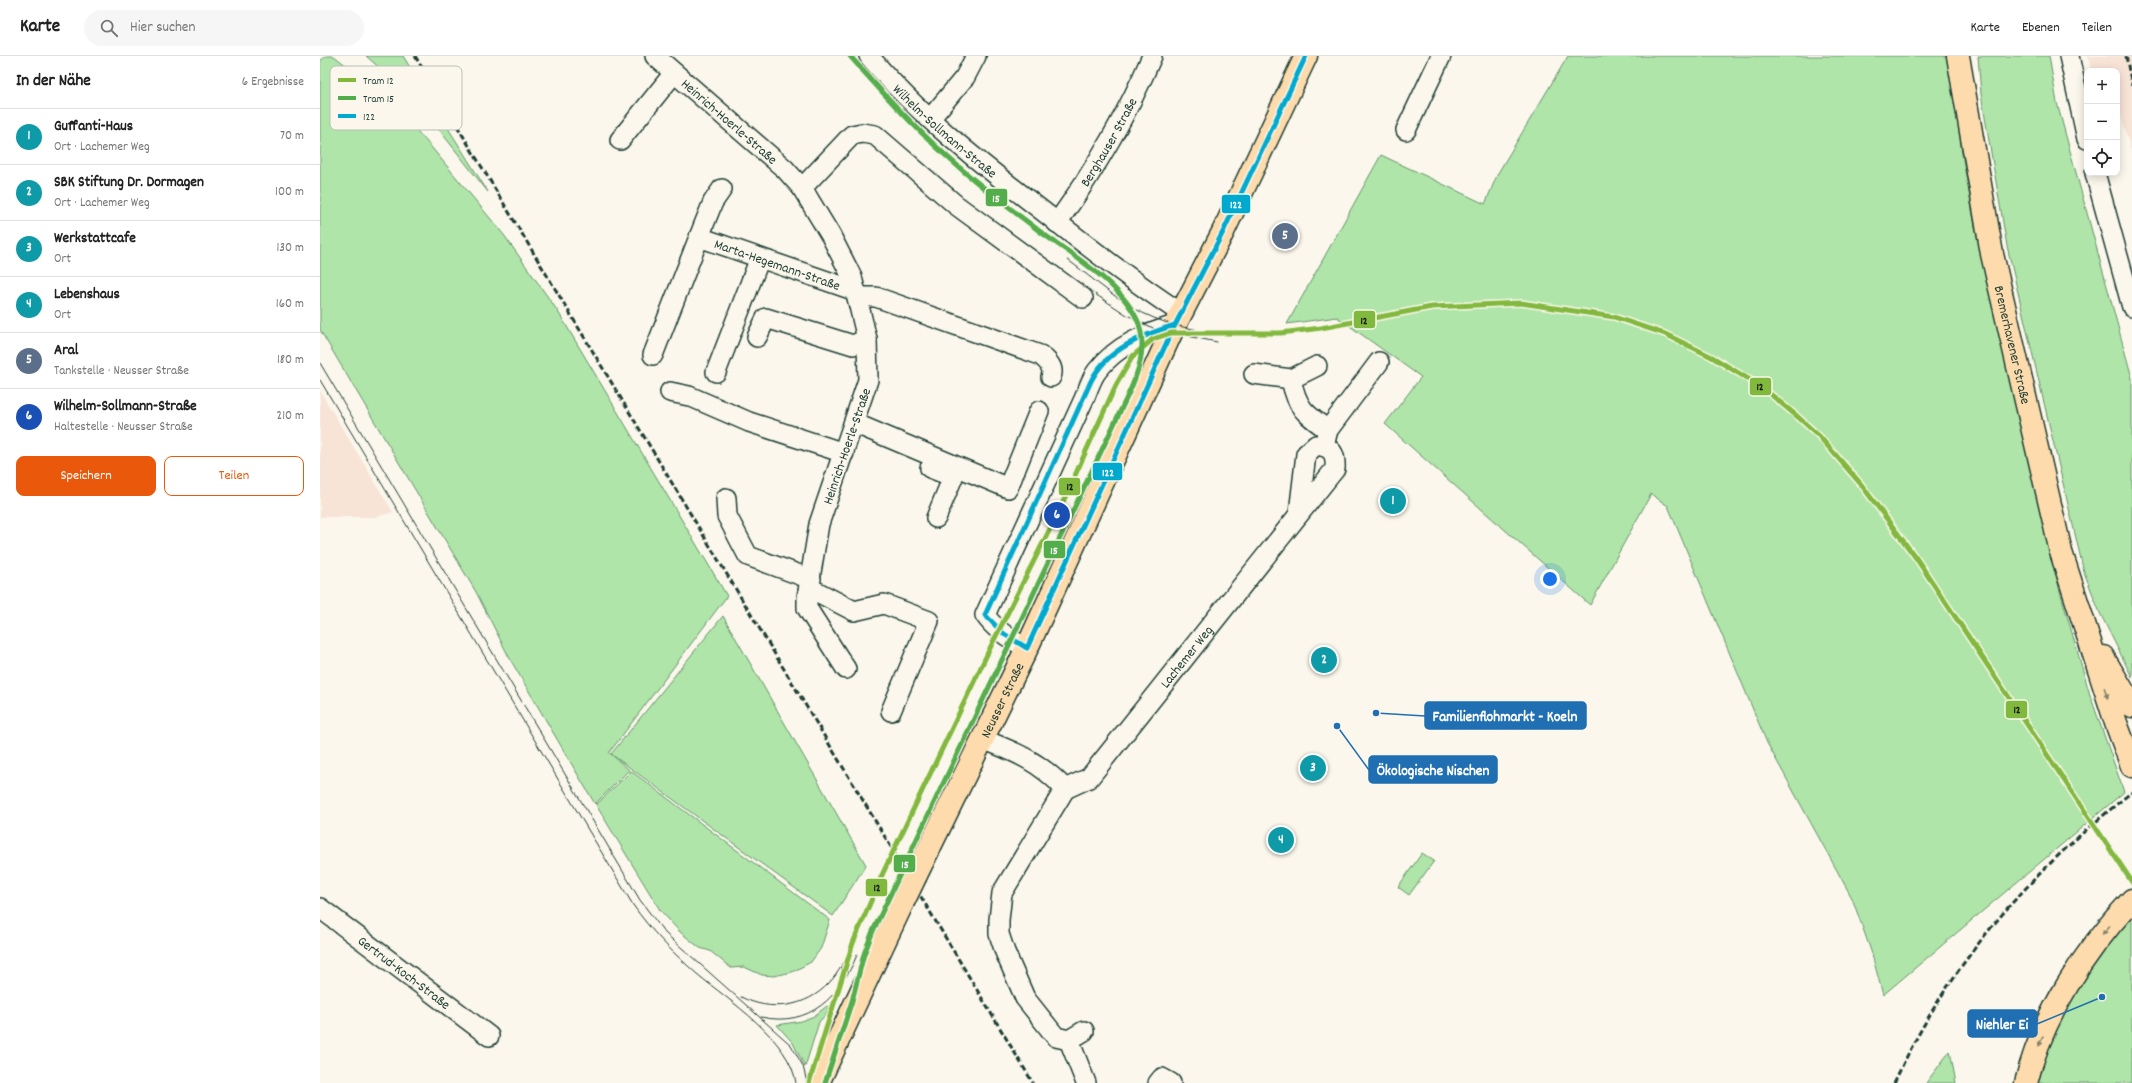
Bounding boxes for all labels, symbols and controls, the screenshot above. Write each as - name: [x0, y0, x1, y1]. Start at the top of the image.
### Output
- search box: [84, 10, 364, 46]
- text: Karte: [20, 14, 60, 41]
- icon: search: [98, 17, 120, 39]
- text: Hier suchen: [130, 17, 195, 39]
- text: Karte: [1970, 18, 2000, 38]
- text: Ebenen: [2022, 18, 2060, 38]
- text: Teilen: [2082, 18, 2112, 38]
- legend: [330, 66, 462, 130]
- map controls: [2084, 68, 2120, 176]
- button: +: [2084, 68, 2120, 104]
- text: In der Nähe: [16, 70, 91, 94]
- text: 6 Ergebnisse: [242, 73, 304, 92]
- text: Tram 12: [363, 74, 394, 90]
- street label: Heinrich-Hoerle-Straße: [676, 75, 781, 170]
- street label: Wilhelm-Sollmann-Straße: [887, 80, 1001, 184]
- text: Tram 15: [363, 92, 394, 108]
- street label: Berghauser Straße: [1076, 95, 1143, 191]
- button: −: [2084, 104, 2120, 140]
- text: 122: [363, 110, 375, 126]
- text: Guffanti-Haus: [54, 116, 133, 138]
- text: 1: [28, 127, 30, 146]
- text: 70 m: [280, 127, 304, 146]
- text: Ort · Lachemer Weg: [54, 138, 150, 157]
- button: locate: [2084, 140, 2120, 176]
- text: SBK Stiftung Dr. Dormagen: [54, 172, 204, 194]
- text: 2: [26, 183, 32, 202]
- text: 100 m: [275, 183, 304, 202]
- line badge: 15: [985, 188, 1008, 207]
- text: 15: [992, 192, 1000, 208]
- text: Ort · Lachemer Weg: [54, 194, 150, 213]
- line badge: 122: [1221, 194, 1251, 214]
- text: 122: [1230, 198, 1242, 214]
- pin: 5: [1272, 221, 1298, 251]
- text: Werkstattcafe: [54, 228, 136, 250]
- street label: Marta-Hegemann-Straße: [711, 235, 843, 297]
- text: 3: [26, 239, 32, 258]
- text: 130 m: [276, 239, 304, 258]
- text: Ort: [54, 250, 71, 269]
- text: Lebenshaus: [54, 284, 120, 306]
- street label: Bremerhavener Straße: [1988, 284, 2034, 406]
- text: 4: [26, 295, 32, 314]
- text: 160 m: [276, 295, 304, 314]
- text: Ort: [54, 306, 71, 325]
- line badge: 12: [1353, 310, 1376, 329]
- text: 12: [1360, 314, 1368, 330]
- text: Aral: [54, 340, 78, 362]
- text: 5: [26, 351, 32, 370]
- text: 180 m: [277, 351, 304, 370]
- text: Tankstelle · Neusser Straße: [54, 362, 189, 381]
- line badge: 12: [1749, 377, 1772, 396]
- text: 12: [1756, 380, 1764, 396]
- street label: Heinrich-Hoerle-Straße: [819, 386, 877, 508]
- text: Wilhelm-Sollmann-Straße: [54, 396, 197, 418]
- text: 6: [26, 407, 32, 426]
- text: 210 m: [276, 407, 304, 426]
- text: Haltestelle · Neusser Straße: [54, 418, 193, 437]
- button: Speichern: [16, 456, 156, 496]
- button: Teilen: [164, 456, 304, 496]
- line badge: 122: [1092, 462, 1123, 481]
- text: 122: [1102, 466, 1114, 482]
- line badge: 12: [1058, 477, 1081, 496]
- text: 12: [1066, 480, 1074, 496]
- pin: 1: [1380, 486, 1406, 516]
- pin: 6: [1044, 500, 1070, 530]
- line badge: 15: [1043, 540, 1066, 559]
- text: 15: [1050, 544, 1058, 560]
- your location: [1540, 569, 1560, 589]
- street label: Lachemer Weg: [1156, 622, 1219, 693]
- pin: 2: [1311, 645, 1337, 675]
- street label: Neusser Straße: [977, 660, 1030, 742]
- one-way arrow: [2103, 687, 2109, 699]
- line badge: 12: [2005, 700, 2028, 719]
- callout: Familienflohmarkt - Koeln: [1425, 702, 1586, 729]
- text: 12: [2013, 703, 2021, 719]
- text: Familienflohmarkt - Koeln: [1433, 707, 1578, 729]
- pin: 3: [1300, 753, 1326, 783]
- callout: Ökologische Nischen: [1369, 756, 1497, 783]
- text: Ökologische Nischen: [1377, 761, 1489, 783]
- pin: 4: [1268, 825, 1294, 855]
- line badge: 15: [893, 854, 916, 873]
- text: 15: [901, 858, 909, 874]
- line badge: 12: [865, 878, 888, 897]
- text: 12: [873, 881, 881, 897]
- one-way arrow: [2102, 924, 2111, 935]
- street label: Gertrud-Koch-Straße: [353, 932, 454, 1015]
- callout: Niehler Ei: [1968, 1010, 2037, 1037]
- text: Niehler Ei: [1976, 1015, 2028, 1037]
- one-way arrow: [2037, 1036, 2043, 1048]

